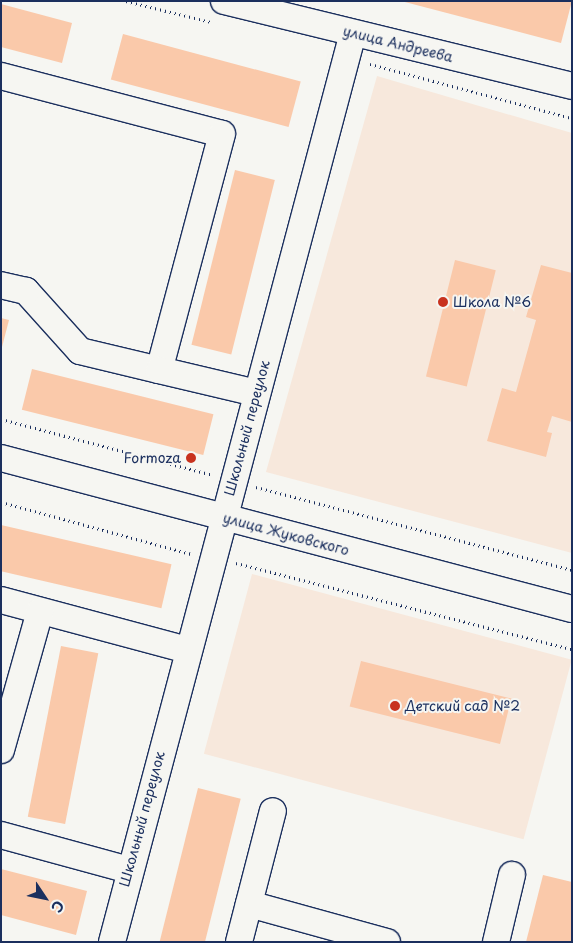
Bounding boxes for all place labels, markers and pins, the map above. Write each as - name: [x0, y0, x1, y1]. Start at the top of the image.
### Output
- place label: Школа №6: [453, 294, 532, 310]
- marker: Школа №6: [437, 296, 449, 308]
- place label: Formoza: [124, 450, 181, 466]
- marker: Formoza: [185, 452, 197, 464]
- place label: Детский сад №2: [405, 698, 521, 714]
- marker: Детский сад №2: [389, 700, 401, 712]

